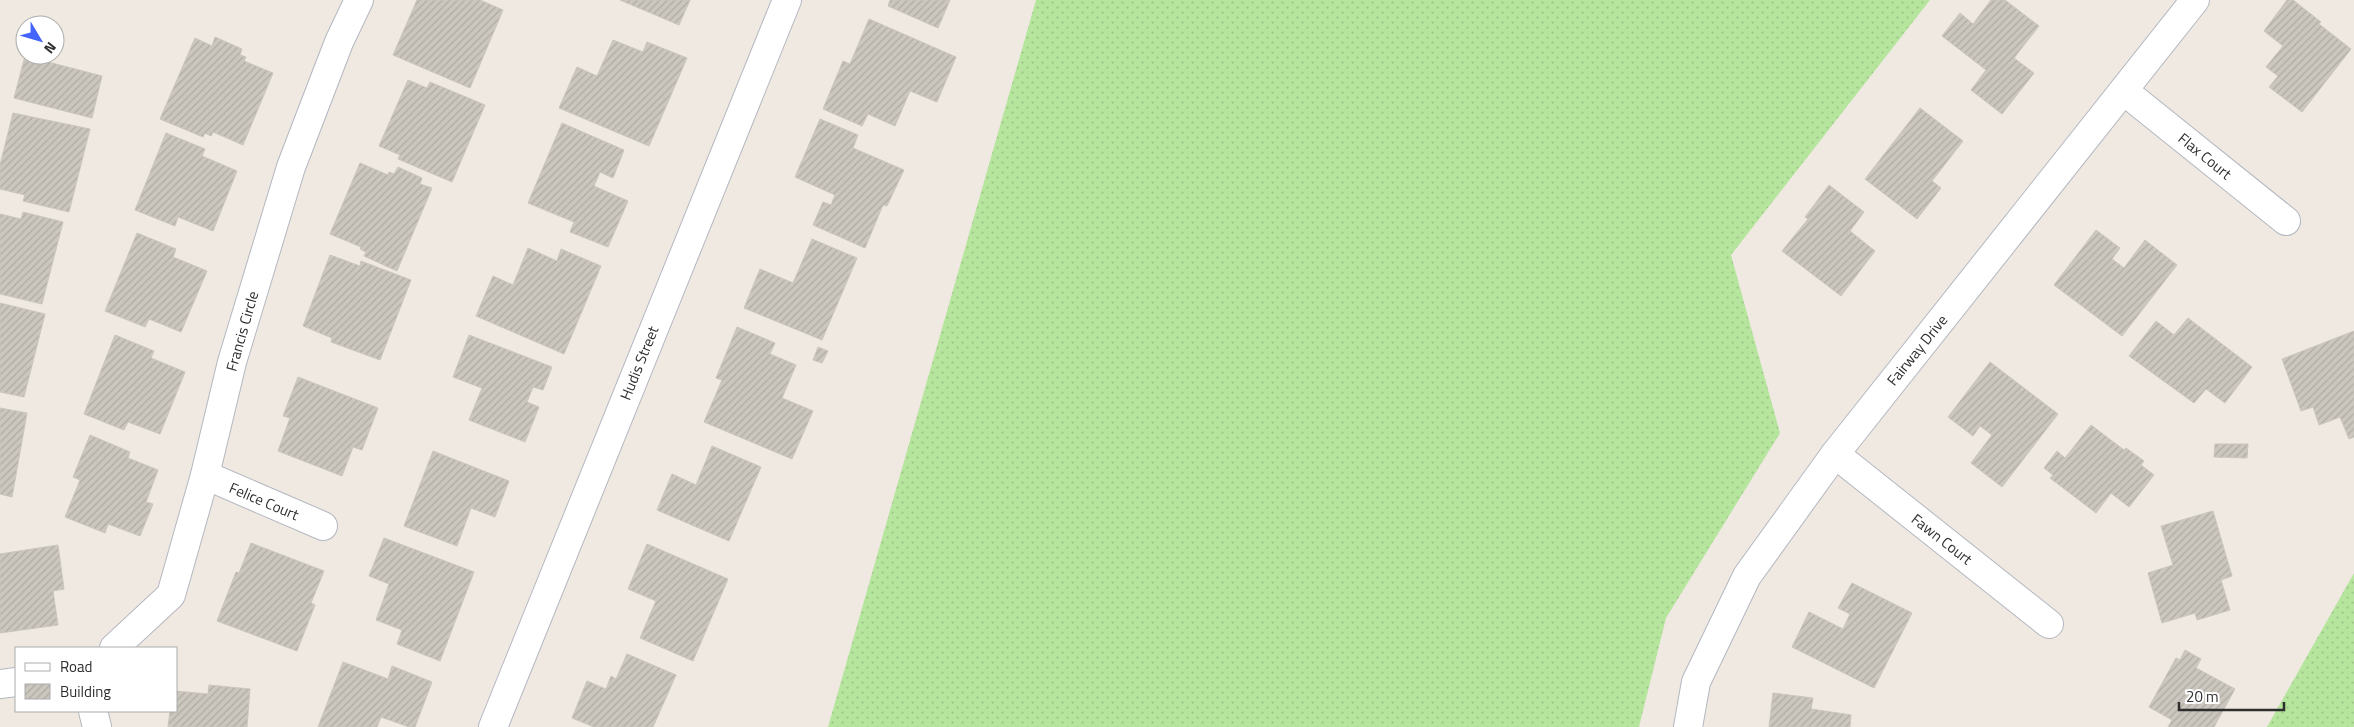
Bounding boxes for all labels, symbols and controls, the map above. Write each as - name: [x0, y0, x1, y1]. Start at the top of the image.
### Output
- north arrow: [15, 15, 65, 65]
- text: N: [39, 38, 62, 59]
- street label: Flax Court: [2173, 127, 2237, 185]
- street label: Francis Circle: [220, 288, 264, 374]
- street label: Fairway Drive: [1881, 310, 1953, 390]
- street label: Hudis Street: [614, 322, 665, 404]
- street label: Felice Court: [226, 476, 303, 526]
- street label: Fawn Court: [1907, 508, 1978, 571]
- legend: [15, 647, 178, 712]
- text: Road: [60, 655, 92, 678]
- text: Building: [60, 680, 111, 703]
- scale bar: [2179, 680, 2284, 712]
- text: 20 m: [2186, 685, 2219, 708]

